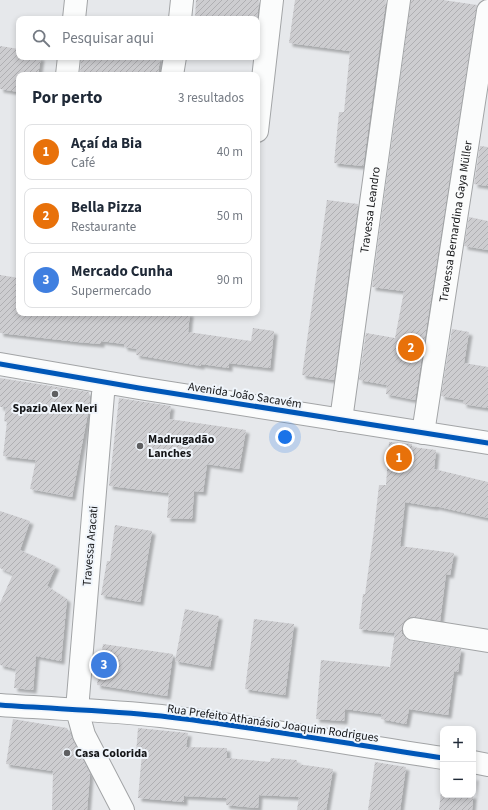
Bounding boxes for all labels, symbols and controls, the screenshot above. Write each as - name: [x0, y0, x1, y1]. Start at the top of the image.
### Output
- search box: [16, 16, 260, 60]
- icon: search: [30, 27, 52, 49]
- text: Pesquisar aqui: [62, 28, 154, 49]
- text: Por perto: [32, 86, 102, 110]
- text: 3 resultados: [178, 89, 244, 107]
- text: Açaí da Bia: [71, 133, 142, 154]
- street label: Travessa Bernardina Gaya Müller: [435, 139, 477, 304]
- text: 1: [43, 143, 49, 161]
- text: 40 m: [217, 143, 243, 161]
- text: Café: [71, 154, 95, 172]
- street label: Travessa Leandro: [356, 166, 385, 254]
- text: Bella Pizza: [71, 197, 142, 218]
- text: 2: [43, 207, 49, 225]
- text: 50 m: [217, 207, 243, 225]
- text: Restaurante: [71, 218, 136, 236]
- text: Mercado Cunha: [71, 261, 173, 282]
- text: 3: [43, 271, 49, 289]
- text: 90 m: [217, 271, 243, 289]
- text: Supermercado: [71, 282, 151, 300]
- pin: 2: [398, 333, 424, 363]
- street label: Avenida João Sacavém: [187, 378, 303, 413]
- marker: Spazio Alex Neri: [50, 389, 60, 399]
- place label: Spazio Alex Neri: [13, 400, 97, 417]
- your location: [275, 427, 295, 447]
- place label: Madrugadão Lanches: [148, 431, 215, 462]
- marker: Madrugadão Lanches: [135, 441, 145, 451]
- pin: 1: [386, 443, 412, 473]
- street label: Travessa Aracati: [79, 505, 102, 587]
- pin: 3: [91, 650, 117, 680]
- street label: Rua Prefeito Athanásio Joaquim Rodrigues: [166, 700, 380, 747]
- map controls: [440, 726, 476, 798]
- button: +: [440, 726, 476, 762]
- place label: Casa Colorida: [75, 745, 147, 762]
- marker: Casa Colorida: [62, 748, 72, 758]
- button: −: [440, 762, 476, 798]

